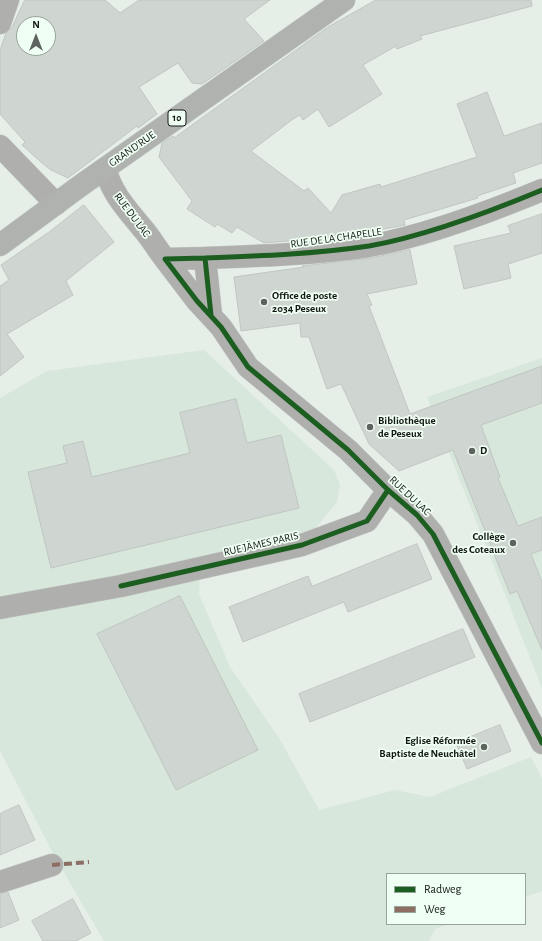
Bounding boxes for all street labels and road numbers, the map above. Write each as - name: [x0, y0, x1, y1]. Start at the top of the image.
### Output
- road number: 10: [168, 110, 186, 126]
- street label: GRAND'RUE: [106, 128, 158, 170]
- street label: RUE DU LAC: [111, 190, 153, 240]
- street label: RUE DE LA CHAPELLE: [290, 225, 382, 251]
- street label: RUE DU LAC: [386, 473, 434, 519]
- street label: RUE JÄMES PARIS: [222, 529, 300, 559]

